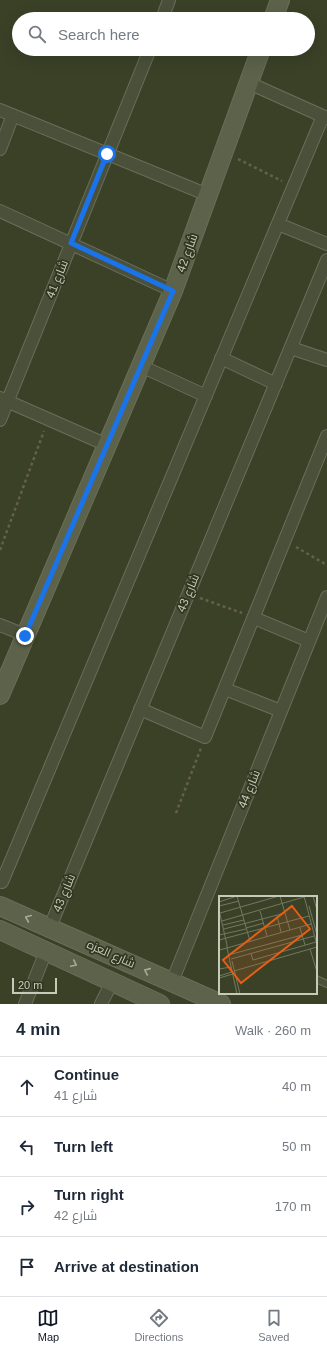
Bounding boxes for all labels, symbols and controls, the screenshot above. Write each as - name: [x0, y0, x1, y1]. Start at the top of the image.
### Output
- search box: [12, 12, 315, 56]
- icon: search: [26, 23, 48, 45]
- text: Search here: [58, 26, 140, 43]
- route start: [98, 145, 116, 163]
- street label: شارع 42: [174, 232, 201, 275]
- street label: شارع 41: [43, 258, 72, 301]
- street label: شارع 43: [174, 572, 203, 615]
- route end: [16, 627, 34, 645]
- street label: شارع 44: [235, 768, 264, 811]
- street label: شارع 43: [50, 872, 79, 915]
- inset map: [219, 896, 317, 994]
- one-way arrow: [25, 915, 32, 923]
- street label: شارع العزه: [84, 937, 137, 972]
- one-way arrow: [69, 959, 77, 967]
- one-way arrow: [143, 968, 151, 976]
- scale bar: [12, 976, 57, 995]
- text: 20 m: [18, 979, 42, 991]
- text: 4 min: [16, 1020, 60, 1039]
- text: Walk · 260 m: [235, 1023, 311, 1038]
- text: Continue: [54, 1066, 119, 1083]
- icon: ahead: [16, 1076, 38, 1098]
- text: 40 m: [282, 1079, 311, 1094]
- text: شارع 41: [54, 1088, 97, 1103]
- icon: left: [16, 1136, 38, 1158]
- text: Turn left: [54, 1138, 113, 1155]
- text: 50 m: [282, 1139, 311, 1154]
- text: Turn right: [54, 1186, 124, 1203]
- icon: right: [16, 1196, 38, 1218]
- text: 170 m: [275, 1199, 311, 1214]
- text: شارع 42: [54, 1208, 97, 1223]
- icon: arrive: [16, 1256, 38, 1278]
- text: Arrive at destination: [54, 1258, 199, 1275]
- tab: Map: [37, 1307, 59, 1343]
- tab: Directions: [134, 1307, 183, 1343]
- tab: Saved: [258, 1307, 289, 1343]

